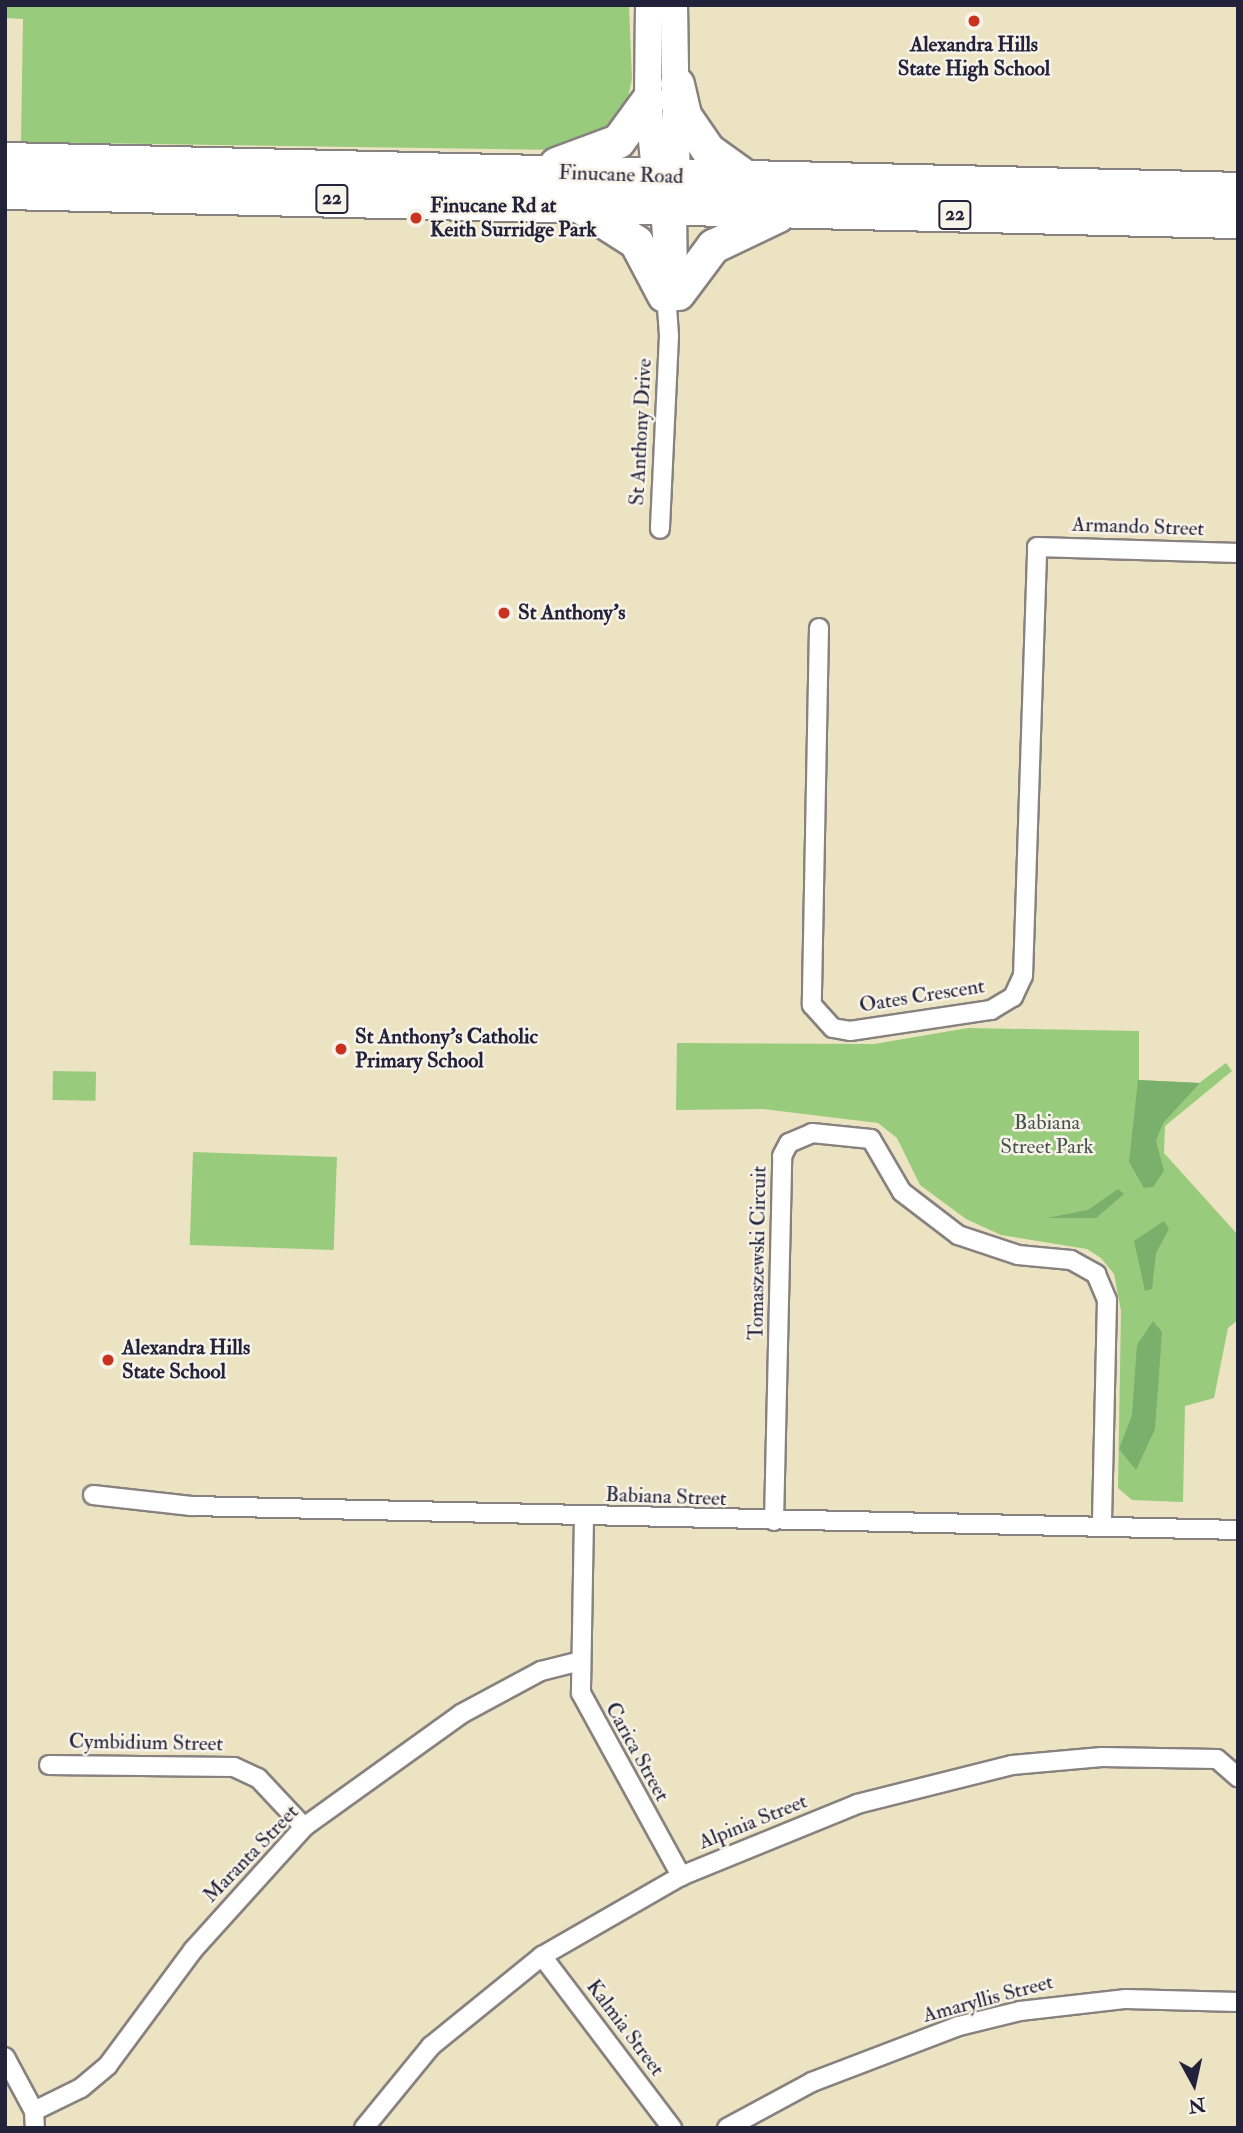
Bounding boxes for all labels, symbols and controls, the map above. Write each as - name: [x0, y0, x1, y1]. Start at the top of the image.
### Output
- marker: Alexandra Hills State High School: [966, 13, 982, 29]
- place label: Alexandra Hills State High School: [898, 32, 1050, 82]
- street label: Finucane Road: [558, 160, 684, 190]
- road number: 22: [314, 183, 350, 214]
- place label: Finucane Rd at Keith Surridge Park: [430, 193, 597, 243]
- road number: 22: [937, 200, 972, 230]
- marker: Finucane Rd at Keith Surridge Park: [408, 210, 424, 226]
- street label: St Anthony Drive: [625, 358, 657, 506]
- street label: Armando Street: [1071, 512, 1205, 542]
- place label: St Anthony's: [518, 600, 625, 626]
- marker: St Anthony's: [496, 605, 512, 621]
- street label: Oates Crescent: [858, 974, 986, 1018]
- place label: St Anthony's Catholic Primary School: [355, 1024, 538, 1074]
- marker: St Anthony's Catholic Primary School: [333, 1041, 349, 1057]
- park label: Babiana Street Park: [1000, 1110, 1094, 1160]
- street label: Tomaszewski Circuit: [744, 1166, 772, 1340]
- place label: Alexandra Hills State School: [122, 1335, 250, 1385]
- marker: Alexandra Hills State School: [100, 1352, 116, 1368]
- street label: Babiana Street: [605, 1482, 727, 1512]
- street label: Carica Street: [599, 1698, 675, 1806]
- street label: Cymbidium Street: [69, 1729, 223, 1757]
- street label: Alpinia Street: [695, 1789, 811, 1855]
- street label: Maranta Street: [198, 1800, 304, 1908]
- street label: Amaryllis Street: [920, 1970, 1056, 2028]
- street label: Kalmia Street: [581, 1975, 669, 2081]
- north arrow: [1159, 2049, 1229, 2119]
- text: N: [1187, 2092, 1207, 2118]

